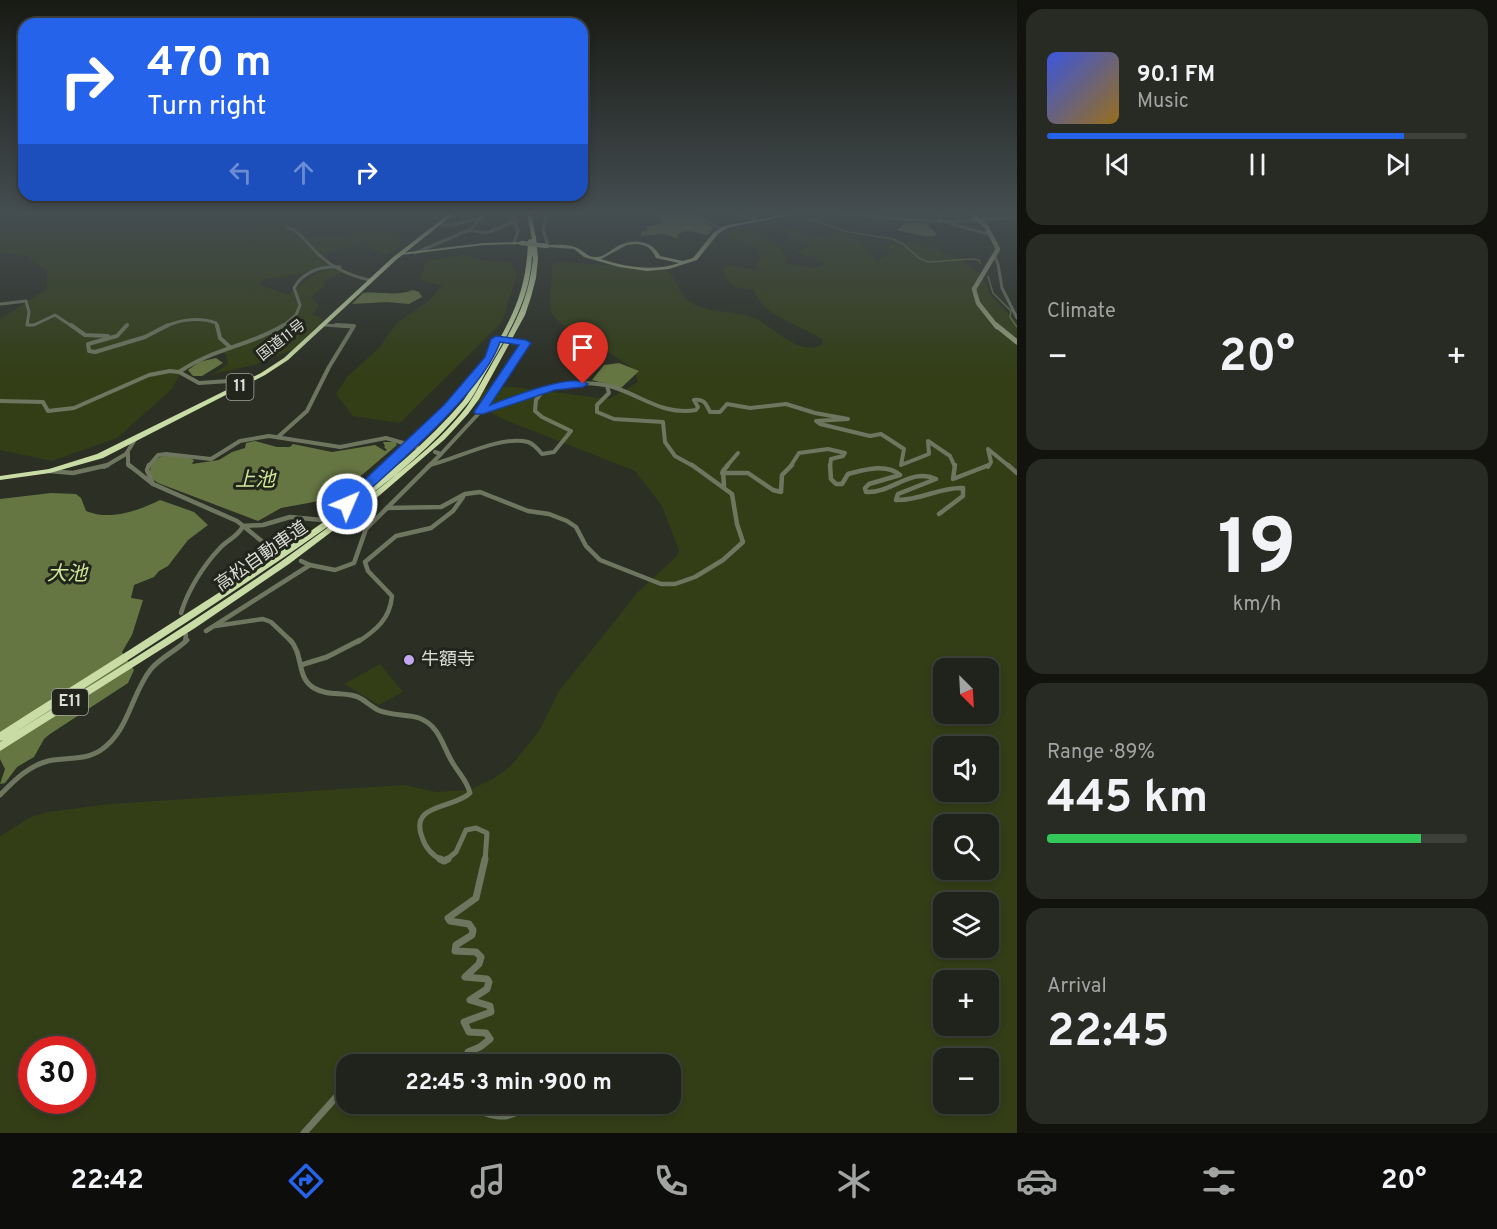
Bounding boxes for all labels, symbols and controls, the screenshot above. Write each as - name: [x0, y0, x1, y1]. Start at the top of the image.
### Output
- text: 470 m: [147, 38, 272, 91]
- icon: right: [48, 42, 126, 120]
- text: 90.1 FM: [1137, 62, 1215, 89]
- text: Music: [1137, 89, 1189, 115]
- text: Turn right: [147, 90, 266, 124]
- icon: previous: [1101, 148, 1134, 181]
- icon: pause: [1241, 148, 1274, 181]
- icon: next: [1381, 148, 1414, 181]
- icon: left: [224, 156, 257, 189]
- icon: ahead: [287, 156, 320, 189]
- icon: right: [350, 156, 383, 189]
- text: Climate: [1047, 299, 1116, 325]
- street label: 国道11号: [254, 316, 310, 366]
- pin: [557, 322, 608, 384]
- text: 20°: [1219, 330, 1295, 387]
- icon: arrive: [566, 331, 599, 364]
- text: −: [1047, 338, 1068, 380]
- text: +: [1446, 338, 1467, 380]
- road number: 11: [226, 374, 254, 400]
- water label: 上池: [235, 468, 277, 494]
- position arrow: [315, 472, 379, 536]
- text: 19: [1217, 503, 1297, 602]
- street label: 高松自動車道: [211, 517, 313, 597]
- water label: 大池: [47, 562, 89, 588]
- text: km/h: [1233, 592, 1281, 618]
- place label: 牛額寺: [421, 649, 475, 672]
- marker: 牛額寺: [402, 653, 416, 667]
- north arrow: [933, 658, 999, 724]
- map controls: [933, 658, 999, 1114]
- road number: E11: [52, 689, 88, 715]
- button: sound: [933, 736, 999, 802]
- text: Range · 89%: [1047, 740, 1155, 766]
- text: 445 km: [1047, 771, 1208, 828]
- button: search: [933, 814, 999, 880]
- button: layers: [933, 892, 999, 958]
- button: +: [933, 970, 999, 1036]
- text: Arrival: [1047, 974, 1107, 1000]
- text: 22:45: [1047, 1005, 1169, 1062]
- speed limit sign: 30: [18, 1036, 96, 1114]
- button: −: [933, 1048, 999, 1114]
- text: 22:45 · 3 min · 900 m: [405, 1070, 612, 1097]
- icon: directions: [285, 1160, 327, 1202]
- icon: music: [467, 1160, 509, 1202]
- icon: phone: [650, 1160, 692, 1202]
- icon: climate: [833, 1160, 875, 1202]
- icon: car: [1016, 1160, 1058, 1202]
- icon: filters: [1198, 1160, 1240, 1202]
- text: 22:42: [70, 1164, 144, 1198]
- text: 20°: [1381, 1164, 1427, 1198]

